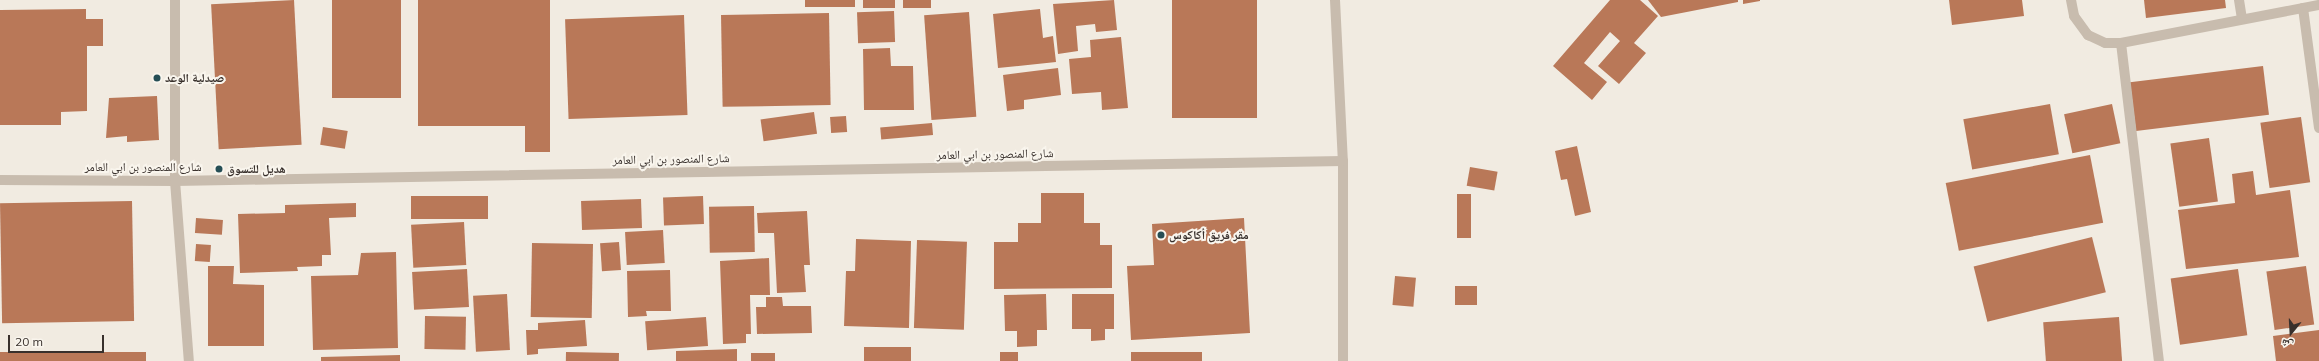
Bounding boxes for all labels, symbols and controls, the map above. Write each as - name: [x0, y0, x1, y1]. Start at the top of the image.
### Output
- place label: صيدلية الوعد: [165, 71, 224, 85]
- marker: صيدلية الوعد: [152, 73, 162, 83]
- street label: شارع المنصور بن ابي العامر: [936, 146, 1054, 162]
- street label: شارع المنصور بن ابي العامر: [612, 151, 730, 167]
- street label: شارع المنصور بن ابي العامر: [84, 160, 202, 174]
- place label: هديل للتسوق: [227, 162, 286, 176]
- marker: هديل للتسوق: [214, 164, 224, 174]
- place label: مقر فريق أكاكوس: [1169, 228, 1249, 242]
- marker: مقر فريق أكاكوس: [1156, 230, 1166, 240]
- north arrow: [2271, 313, 2311, 353]
- scale bar: [10, 327, 106, 353]
- text: 20 m: [15, 334, 43, 349]
- text: ش: [2280, 336, 2295, 353]

